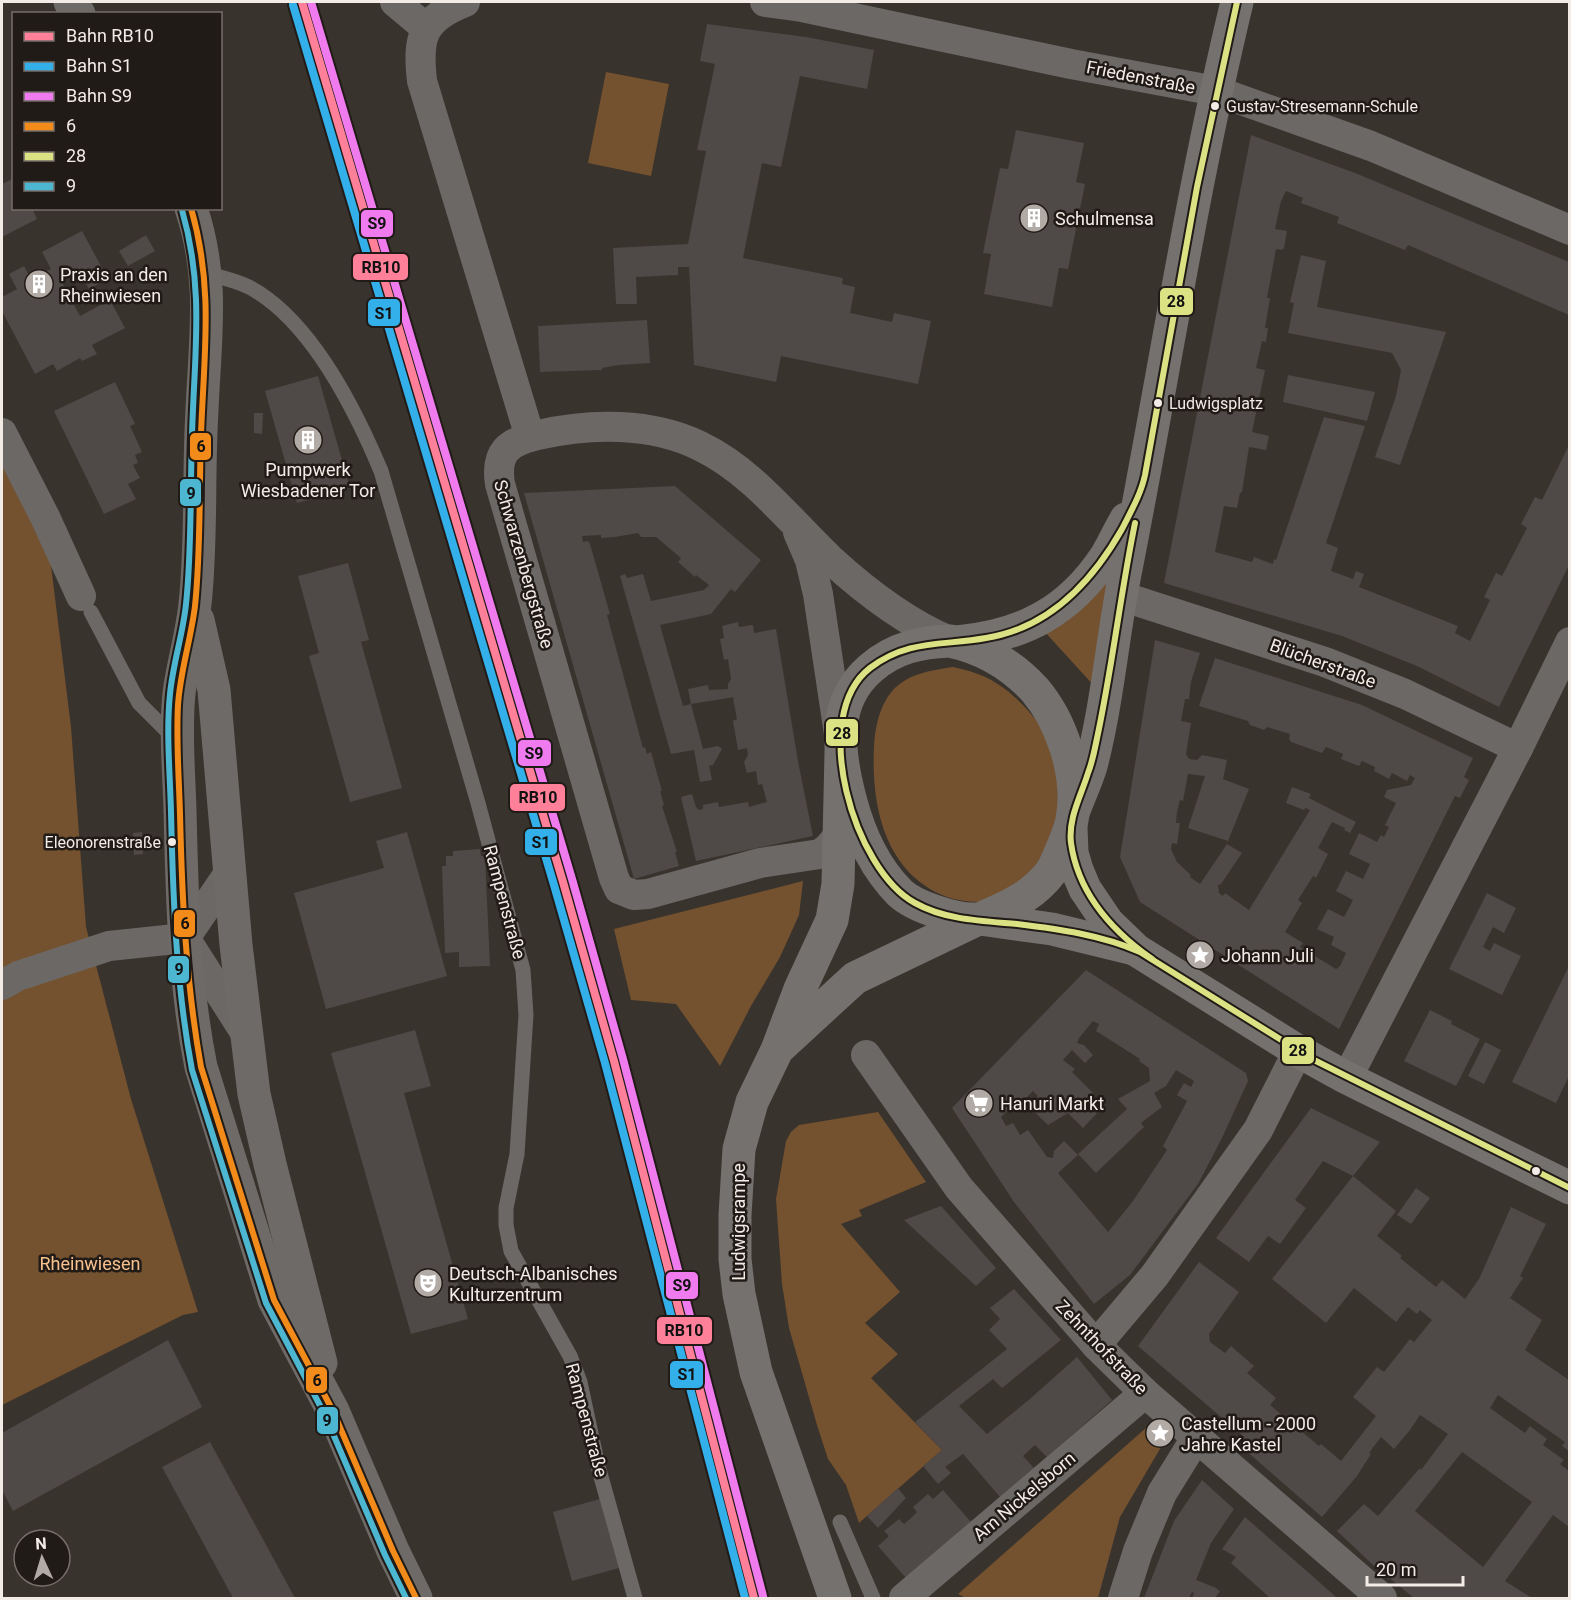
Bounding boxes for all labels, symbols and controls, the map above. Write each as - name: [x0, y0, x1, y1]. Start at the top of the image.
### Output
- legend: [12, 12, 222, 210]
- text: Bahn RB10: [66, 25, 154, 46]
- text: Bahn S1: [66, 55, 132, 76]
- street label: Friedenstraße: [1085, 56, 1197, 98]
- text: Bahn S9: [66, 85, 132, 106]
- place label: Gustav-Stresemann-Schule: [1226, 97, 1418, 116]
- marker: Gustav-Stresemann-Schule: [1209, 100, 1221, 112]
- text: 6: [66, 115, 76, 136]
- text: 28: [66, 145, 86, 166]
- text: 9: [66, 175, 76, 196]
- building icon: Schulmensa: [1018, 202, 1050, 234]
- place label: Schulmensa: [1055, 208, 1154, 229]
- line badge: S9: [360, 209, 394, 238]
- text: S9: [367, 214, 387, 233]
- line badge: RB10: [352, 253, 409, 281]
- text: RB10: [362, 258, 400, 277]
- place label: Praxis an den Rheinwiesen: [60, 264, 168, 306]
- building icon: Praxis an den Rheinwiesen: [23, 268, 55, 300]
- line badge: 28: [1159, 287, 1194, 316]
- text: 28: [1167, 292, 1185, 311]
- line badge: S1: [367, 298, 401, 327]
- text: S1: [374, 304, 394, 323]
- place label: Ludwigsplatz: [1169, 394, 1263, 413]
- marker: Ludwigsplatz: [1152, 397, 1164, 409]
- building icon: Pumpwerk Wiesbadener Tor: [292, 424, 324, 456]
- line badge: 6: [189, 432, 212, 461]
- text: 6: [196, 437, 206, 456]
- place label: Pumpwerk Wiesbadener Tor: [241, 459, 375, 501]
- street label: Schwarzenbergstraße: [490, 477, 558, 651]
- line badge: 9: [179, 478, 202, 507]
- text: 9: [186, 484, 196, 503]
- street label: Blücherstraße: [1267, 634, 1379, 692]
- line badge: 28: [825, 718, 859, 747]
- text: 28: [833, 724, 851, 743]
- line badge: S9: [517, 739, 552, 767]
- text: S9: [524, 744, 544, 763]
- line badge: RB10: [509, 783, 566, 812]
- text: RB10: [519, 788, 557, 807]
- line badge: S1: [524, 828, 558, 856]
- place label: Eleonorenstraße: [45, 833, 161, 852]
- text: S1: [531, 833, 551, 852]
- marker: Eleonorenstraße: [166, 836, 178, 848]
- street label: Rampenstraße: [480, 843, 530, 961]
- line badge: 6: [173, 909, 196, 938]
- text: 6: [180, 914, 190, 933]
- place icon: Johann Juli: [1184, 939, 1216, 971]
- place label: Johann Juli: [1221, 945, 1314, 966]
- line badge: 9: [167, 955, 190, 984]
- text: 9: [174, 960, 184, 979]
- line badge: 28: [1281, 1036, 1315, 1065]
- text: 28: [1289, 1041, 1307, 1060]
- supermarket icon: Hanuri Markt: [963, 1087, 995, 1119]
- place label: Hanuri Markt: [1000, 1093, 1104, 1114]
- street label: Ludwigsrampe: [728, 1163, 749, 1281]
- unlabelled marker: [1530, 1165, 1542, 1177]
- park label: Rheinwiesen: [39, 1253, 141, 1274]
- place label: Deutsch-Albanisches Kulturzentrum: [449, 1263, 618, 1305]
- theatre icon: Deutsch-Albanisches Kulturzentrum: [412, 1267, 444, 1299]
- line badge: S9: [665, 1271, 699, 1300]
- text: S9: [672, 1276, 692, 1295]
- street label: Zehnthofstraße: [1052, 1295, 1152, 1399]
- line badge: RB10: [656, 1316, 713, 1345]
- text: RB10: [665, 1321, 703, 1340]
- line badge: S1: [669, 1360, 704, 1389]
- street label: Rampenstraße: [562, 1361, 612, 1479]
- text: S1: [677, 1365, 697, 1384]
- line badge: 6: [305, 1366, 328, 1394]
- text: 6: [312, 1371, 322, 1390]
- line badge: 9: [316, 1406, 339, 1435]
- text: 9: [322, 1411, 332, 1430]
- place label: Castellum - 2000 Jahre Kastel: [1181, 1413, 1316, 1455]
- place icon: Castellum - 2000 Jahre Kastel: [1144, 1417, 1176, 1449]
- street label: Am Nickelsborn: [969, 1447, 1079, 1545]
- north arrow: [12, 1528, 72, 1588]
- text: N: [35, 1534, 47, 1553]
- scale bar: [1367, 1549, 1463, 1587]
- text: 20 m: [1376, 1559, 1416, 1580]

